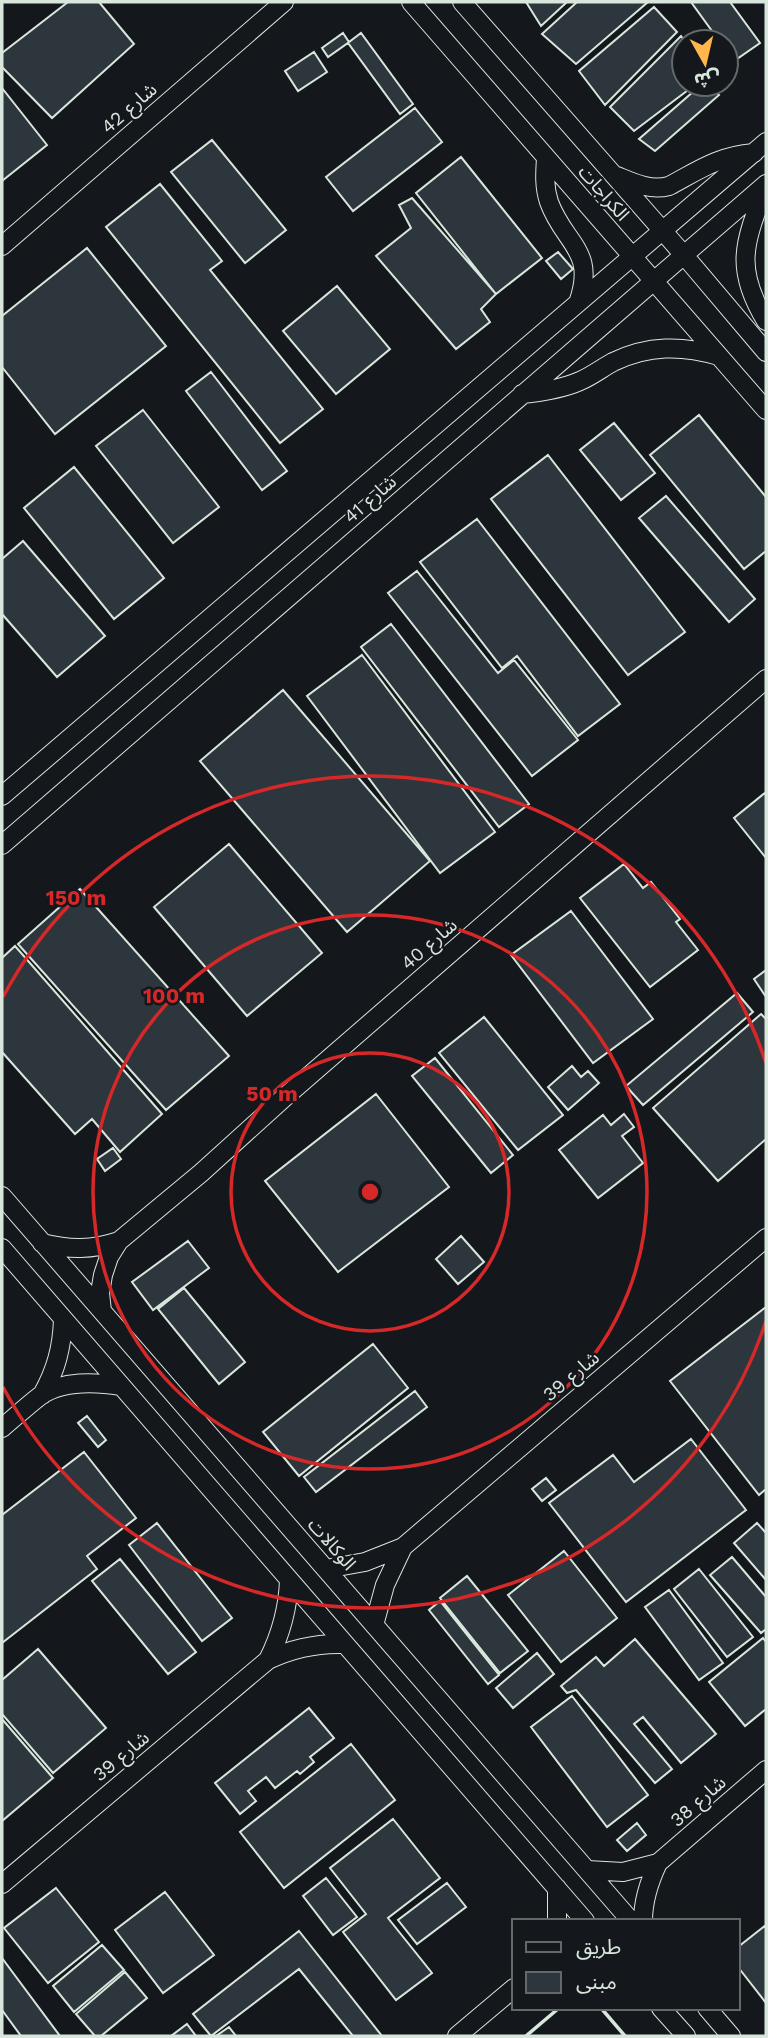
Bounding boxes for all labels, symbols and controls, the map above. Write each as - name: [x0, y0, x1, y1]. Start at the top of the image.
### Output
- north arrow: [670, 28, 740, 98]
- text: ش: [693, 66, 722, 93]
- street label: شارع 42: [96, 78, 163, 140]
- street label: الكراجات: [574, 160, 634, 226]
- street label: شارع 41: [339, 470, 402, 530]
- text: 150 m: [46, 885, 106, 910]
- street label: شارع 40: [396, 913, 463, 976]
- text: 100 m: [143, 983, 205, 1008]
- text: 50 m: [246, 1081, 298, 1106]
- centre of rings: [358, 1180, 382, 1204]
- street label: شارع 39: [538, 1346, 605, 1408]
- street label: الوكالات: [303, 1513, 361, 1575]
- street label: شارع 39: [88, 1726, 155, 1788]
- street label: شارع 38: [665, 1771, 732, 1833]
- legend: [512, 1919, 740, 2010]
- text: طريق: [576, 1934, 621, 1960]
- text: مبنى: [576, 1969, 617, 1994]

